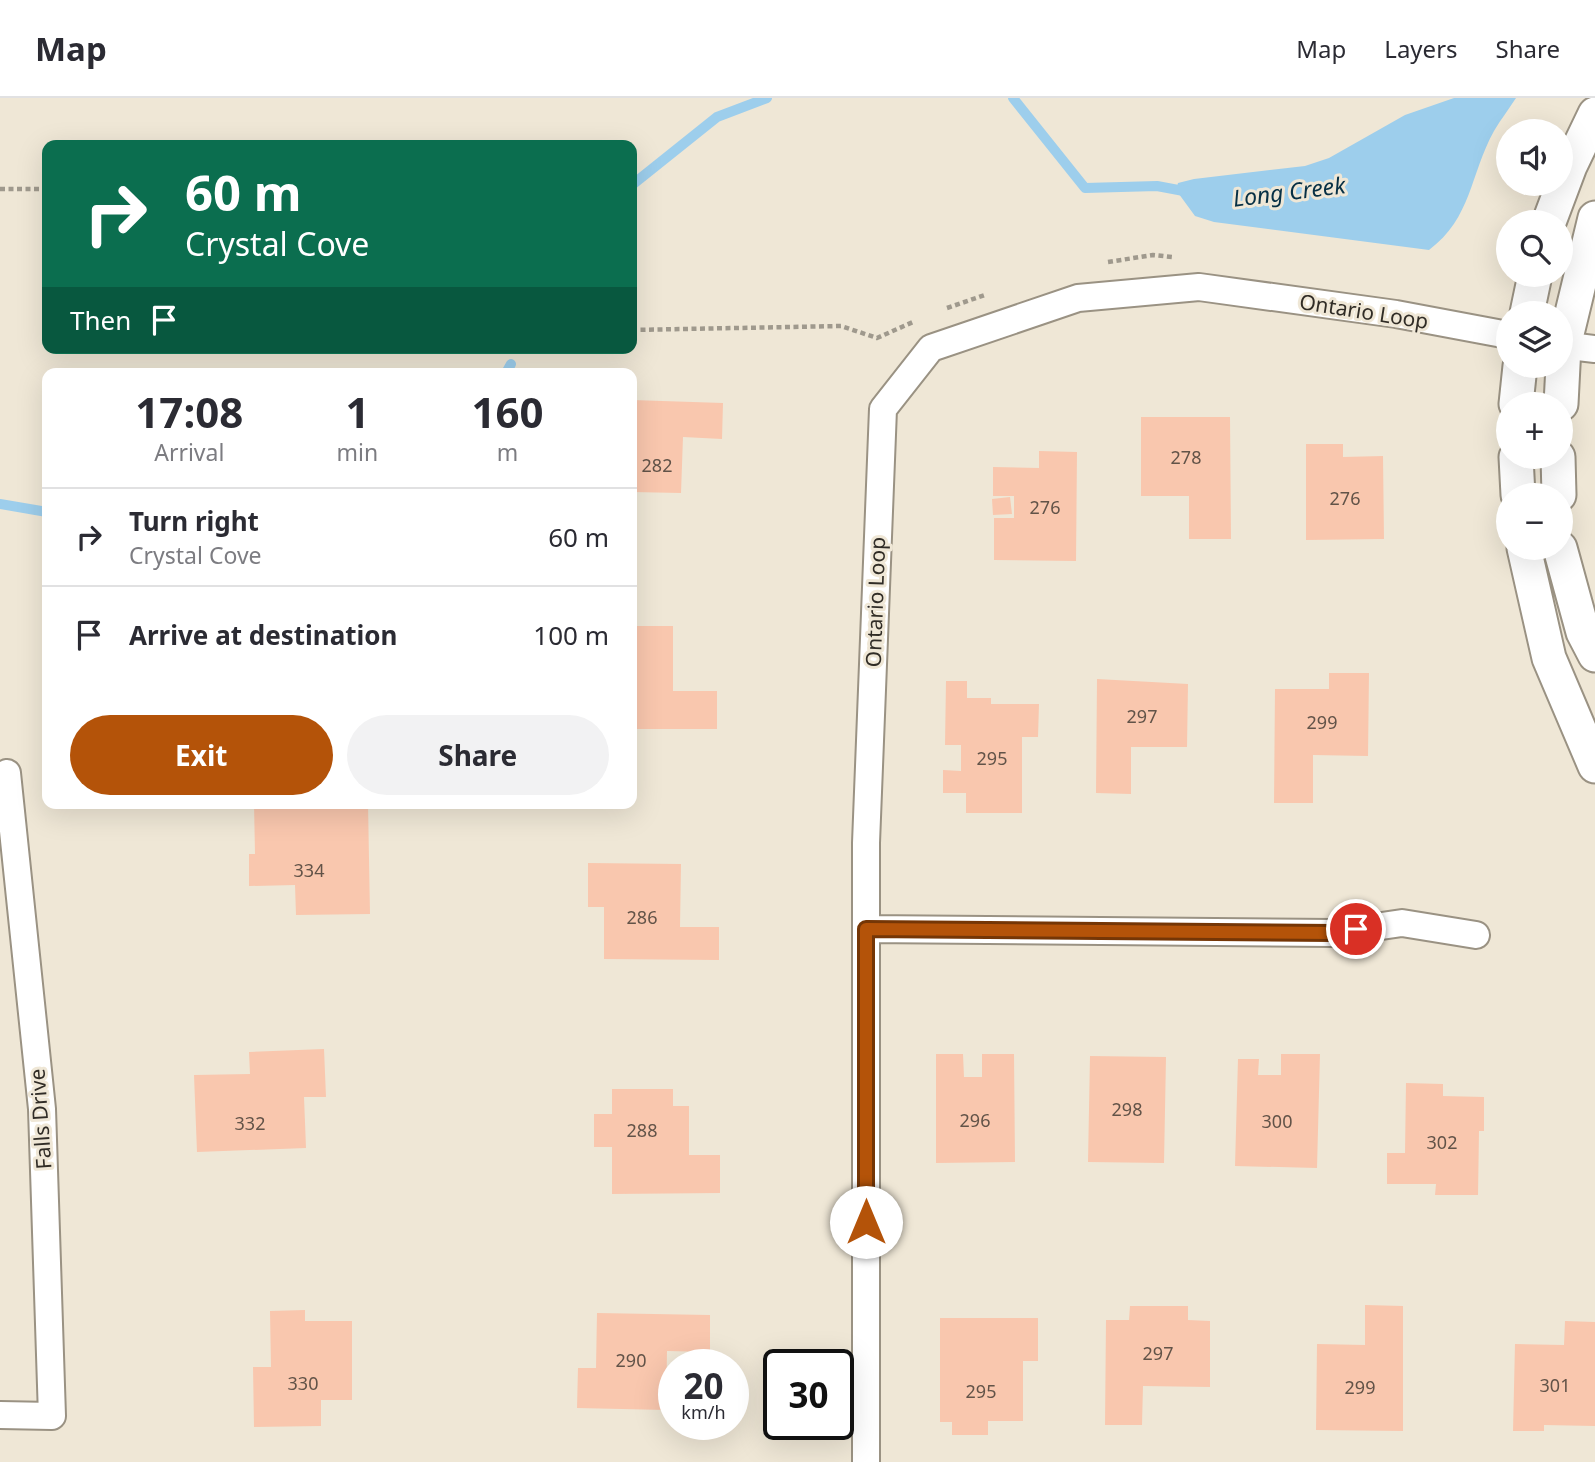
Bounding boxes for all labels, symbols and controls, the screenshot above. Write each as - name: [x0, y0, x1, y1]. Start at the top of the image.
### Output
- text: Map: [35, 26, 107, 71]
- text: Map: [1296, 32, 1346, 65]
- text: Layers: [1384, 32, 1458, 65]
- text: Share: [1496, 32, 1560, 65]
- map controls: [1496, 119, 1573, 560]
- button: sound: [1496, 119, 1573, 196]
- text: 60 m: [185, 159, 302, 225]
- icon: right: [70, 168, 161, 259]
- water label: Long Creek: [1231, 168, 1349, 214]
- button: search: [1496, 210, 1573, 287]
- text: Crystal Cove: [185, 222, 369, 265]
- street label: Ontario Loop: [1297, 287, 1431, 335]
- icon: arrive: [145, 301, 183, 339]
- button: layers: [1496, 301, 1573, 378]
- text: Then: [70, 302, 131, 338]
- text: 17:08: [135, 383, 243, 440]
- text: 1: [345, 383, 369, 440]
- text: 160: [472, 383, 544, 440]
- button: +: [1496, 392, 1573, 469]
- text: Arrival: [154, 436, 224, 468]
- text: min: [337, 436, 378, 468]
- text: m: [497, 436, 518, 468]
- house number: 278: [1171, 445, 1201, 469]
- house number: 282: [642, 453, 672, 477]
- button: −: [1496, 483, 1573, 560]
- house number: 276: [1330, 486, 1360, 510]
- house number: 276: [1030, 495, 1060, 519]
- text: Turn right: [129, 503, 259, 539]
- icon: right: [70, 518, 108, 556]
- text: 60 m: [548, 519, 609, 555]
- street label: Ontario Loop: [859, 536, 891, 668]
- text: Crystal Cove: [129, 539, 262, 571]
- icon: arrive: [70, 616, 108, 654]
- text: Arrive at destination: [129, 617, 398, 653]
- text: 100 m: [533, 617, 609, 653]
- house number: 297: [1127, 704, 1157, 728]
- house number: 299: [1307, 710, 1337, 734]
- button: Exit: [70, 715, 333, 795]
- button: Share: [347, 715, 609, 795]
- house number: 295: [977, 746, 1007, 770]
- house number: 334: [294, 858, 324, 882]
- pin: [1326, 899, 1386, 959]
- house number: 286: [627, 905, 657, 929]
- icon: arrive: [1337, 910, 1375, 948]
- street label: Falls Drive: [23, 1068, 57, 1170]
- house number: 298: [1112, 1097, 1142, 1121]
- house number: 296: [960, 1108, 990, 1132]
- house number: 300: [1262, 1109, 1292, 1133]
- house number: 332: [235, 1111, 265, 1135]
- house number: 288: [627, 1118, 657, 1142]
- house number: 302: [1427, 1130, 1457, 1154]
- position arrow: [829, 1185, 903, 1259]
- house number: 297: [1143, 1341, 1173, 1365]
- house number: 290: [616, 1348, 646, 1372]
- speed limit sign: 30: [763, 1349, 854, 1440]
- text: 20: [683, 1362, 724, 1409]
- house number: 330: [288, 1371, 318, 1395]
- house number: 301: [1540, 1373, 1570, 1397]
- house number: 299: [1345, 1375, 1375, 1399]
- house number: 295: [966, 1379, 996, 1403]
- text: km/h: [681, 1400, 726, 1424]

